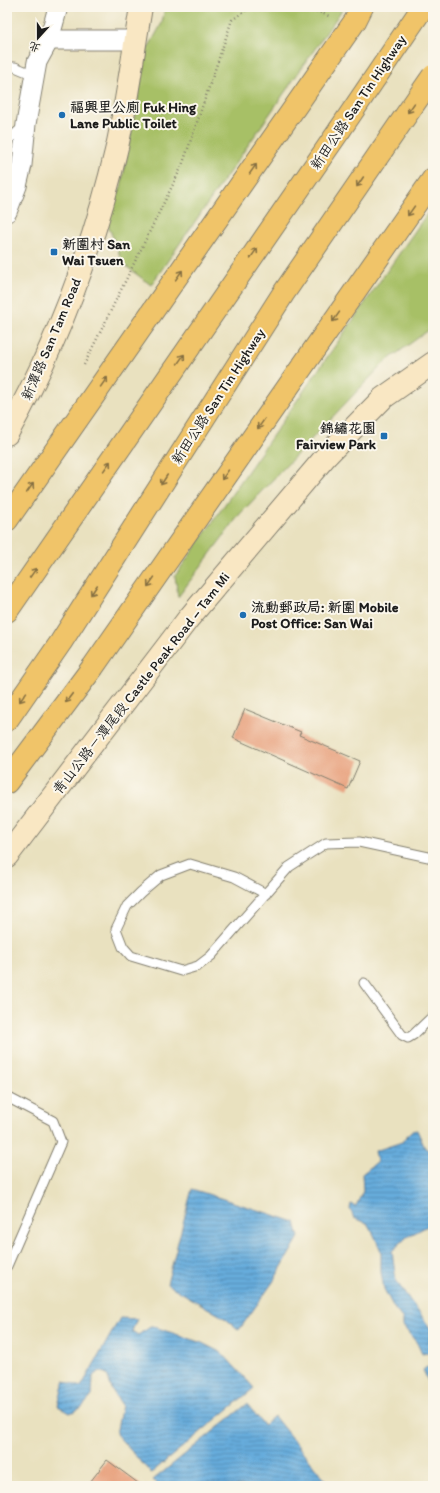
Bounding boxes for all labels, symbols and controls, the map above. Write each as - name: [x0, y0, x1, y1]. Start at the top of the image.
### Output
- north arrow: [18, 18, 58, 58]
- street label: 新田公路 San Tin Highway: [307, 31, 410, 173]
- text: 北: [27, 39, 42, 55]
- place label: 福興里公廁 Fuk Hing Lane Public Toilet: [70, 99, 197, 132]
- one-way arrow: [407, 102, 415, 113]
- marker: 福興里公廁 Fuk Hing Lane Public Toilet: [57, 110, 67, 120]
- one-way arrow: [249, 163, 257, 174]
- one-way arrow: [356, 176, 364, 187]
- one-way arrow: [407, 205, 415, 216]
- place label: 新圍村 San Wai Tsuen: [62, 236, 130, 269]
- marker: 新圍村 San Wai Tsuen: [49, 247, 59, 257]
- one-way arrow: [250, 247, 258, 258]
- one-way arrow: [175, 270, 183, 281]
- street label: 新潭路 San Tam Road: [18, 275, 85, 403]
- one-way arrow: [332, 312, 340, 323]
- street label: 新田公路 San Tin Highway: [168, 325, 269, 468]
- one-way arrow: [176, 354, 185, 365]
- one-way arrow: [100, 377, 108, 388]
- one-way arrow: [257, 418, 265, 429]
- place label: 錦繡花園 Fairview Park: [296, 420, 377, 453]
- marker: 錦繡花園 Fairview Park: [379, 431, 389, 441]
- one-way arrow: [103, 461, 111, 472]
- one-way arrow: [221, 469, 229, 480]
- one-way arrow: [160, 475, 168, 486]
- one-way arrow: [26, 483, 34, 494]
- one-way arrow: [29, 568, 37, 579]
- street label: 青山公路－潭尾段 Castle Peak Road – Tam Mi: [49, 569, 233, 798]
- one-way arrow: [147, 576, 155, 587]
- one-way arrow: [90, 584, 98, 595]
- place label: 流動郵政局: 新圍 Mobile Post Office: San Wai: [251, 599, 399, 632]
- marker: 流動郵政局: 新圍 Mobile Post Office: San Wai: [238, 610, 248, 620]
- one-way arrow: [19, 691, 27, 702]
- one-way arrow: [65, 692, 74, 703]

